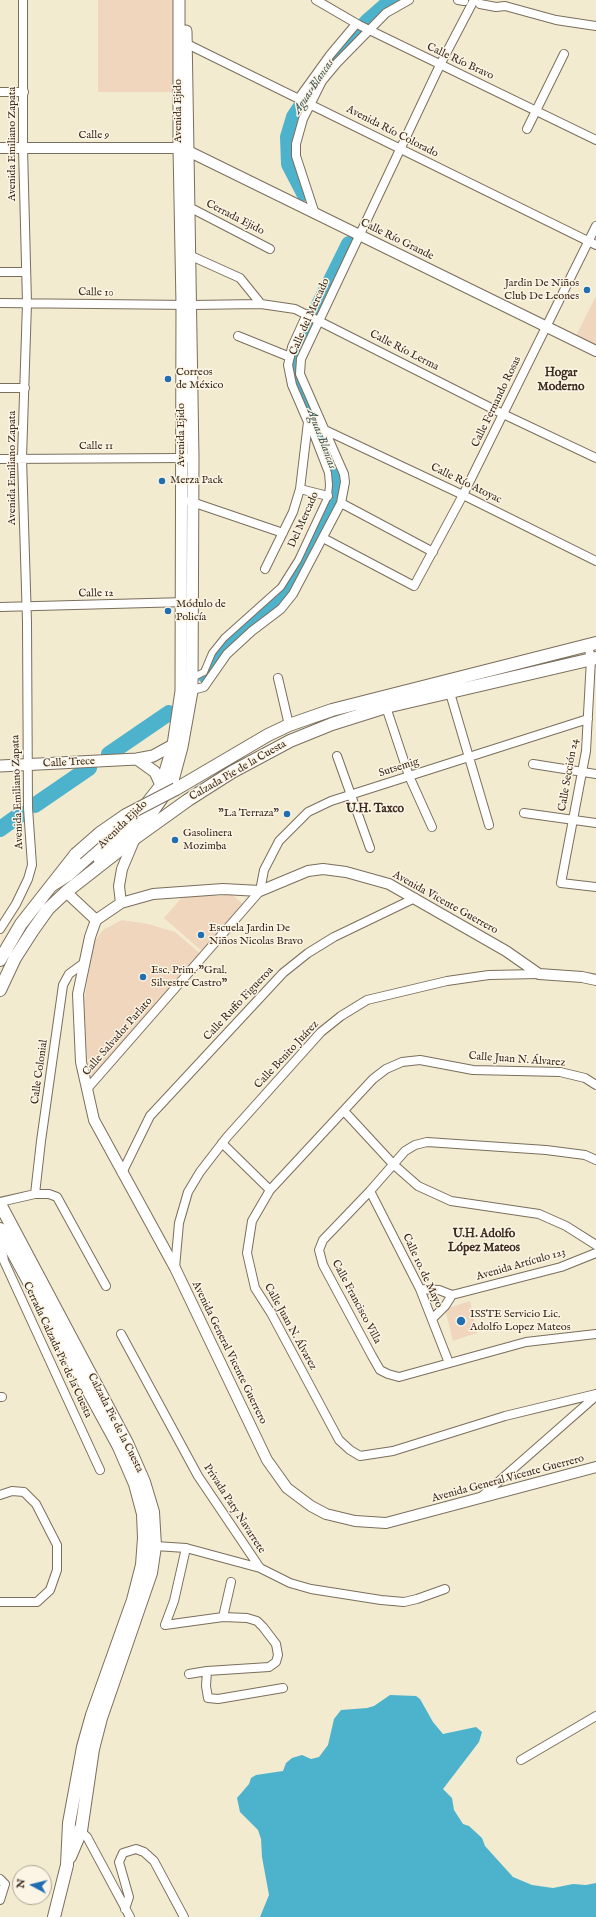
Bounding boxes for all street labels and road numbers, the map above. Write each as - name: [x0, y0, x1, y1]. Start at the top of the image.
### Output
- street label: Calle Río Bravo: [424, 41, 496, 83]
- street label: Avenida Ejido: [172, 79, 186, 143]
- street label: Avenida Emiliano Zapata: [6, 87, 20, 201]
- street label: Avenida Río Colorado: [344, 103, 440, 161]
- street label: Calle 9: [79, 129, 109, 143]
- street label: Cerrada Ejido: [204, 198, 266, 238]
- street label: Calle Río Grande: [358, 217, 436, 263]
- street label: Calle del Mercado: [287, 276, 333, 358]
- street label: Calle 10: [78, 286, 114, 300]
- street label: Calle Río Lerma: [367, 328, 441, 374]
- street label: Calle Fernando Rosas: [469, 354, 525, 450]
- street label: Avenida Ejido: [175, 403, 189, 467]
- street label: Avenida Emiliano Zapata: [6, 411, 20, 525]
- street label: Calle 11: [79, 440, 113, 454]
- street label: Calle Río Atoyac: [428, 461, 504, 507]
- street label: Del Mercado: [286, 490, 322, 550]
- street label: Calle 12: [78, 587, 114, 601]
- street label: Avenida Emiliano Zapata: [9, 735, 27, 849]
- street label: Calzada Pie de la Cuesta: [187, 738, 289, 804]
- street label: Calle Sección 24: [556, 738, 582, 812]
- street label: Calle Trece: [43, 755, 95, 771]
- street label: Sutsemig: [377, 755, 421, 781]
- street label: Avenida Ejido: [95, 798, 151, 852]
- street label: Avenida Vicente Guerrero: [390, 869, 500, 937]
- street label: Calle Ruffo Figueroa: [201, 964, 277, 1044]
- street label: Calle Salvador Parlato: [80, 995, 156, 1079]
- street label: Calle Benito Juárez: [252, 1018, 322, 1092]
- street label: Calle Colonial: [29, 1039, 51, 1105]
- street label: Calle Juan N. Álvarez: [468, 1050, 566, 1070]
- street label: Calle 1o. de Mayo: [399, 1232, 445, 1310]
- street label: Avenida Artículo 123: [475, 1246, 567, 1284]
- street label: Calle Francisco Villa: [328, 1258, 384, 1346]
- street label: Avenida General Vicente Guerrero: [189, 1279, 269, 1427]
- street label: Cerrada Calzada Pie de la Cuesta: [20, 1280, 94, 1420]
- street label: Calle Juan N. Álvarez: [261, 1281, 319, 1373]
- street label: Calzada Pie de la Cuesta: [84, 1371, 146, 1475]
- street label: Avenida General Vicente Guerrero: [430, 1452, 586, 1506]
- street label: Privada Paty Navarrete: [200, 1462, 268, 1556]

